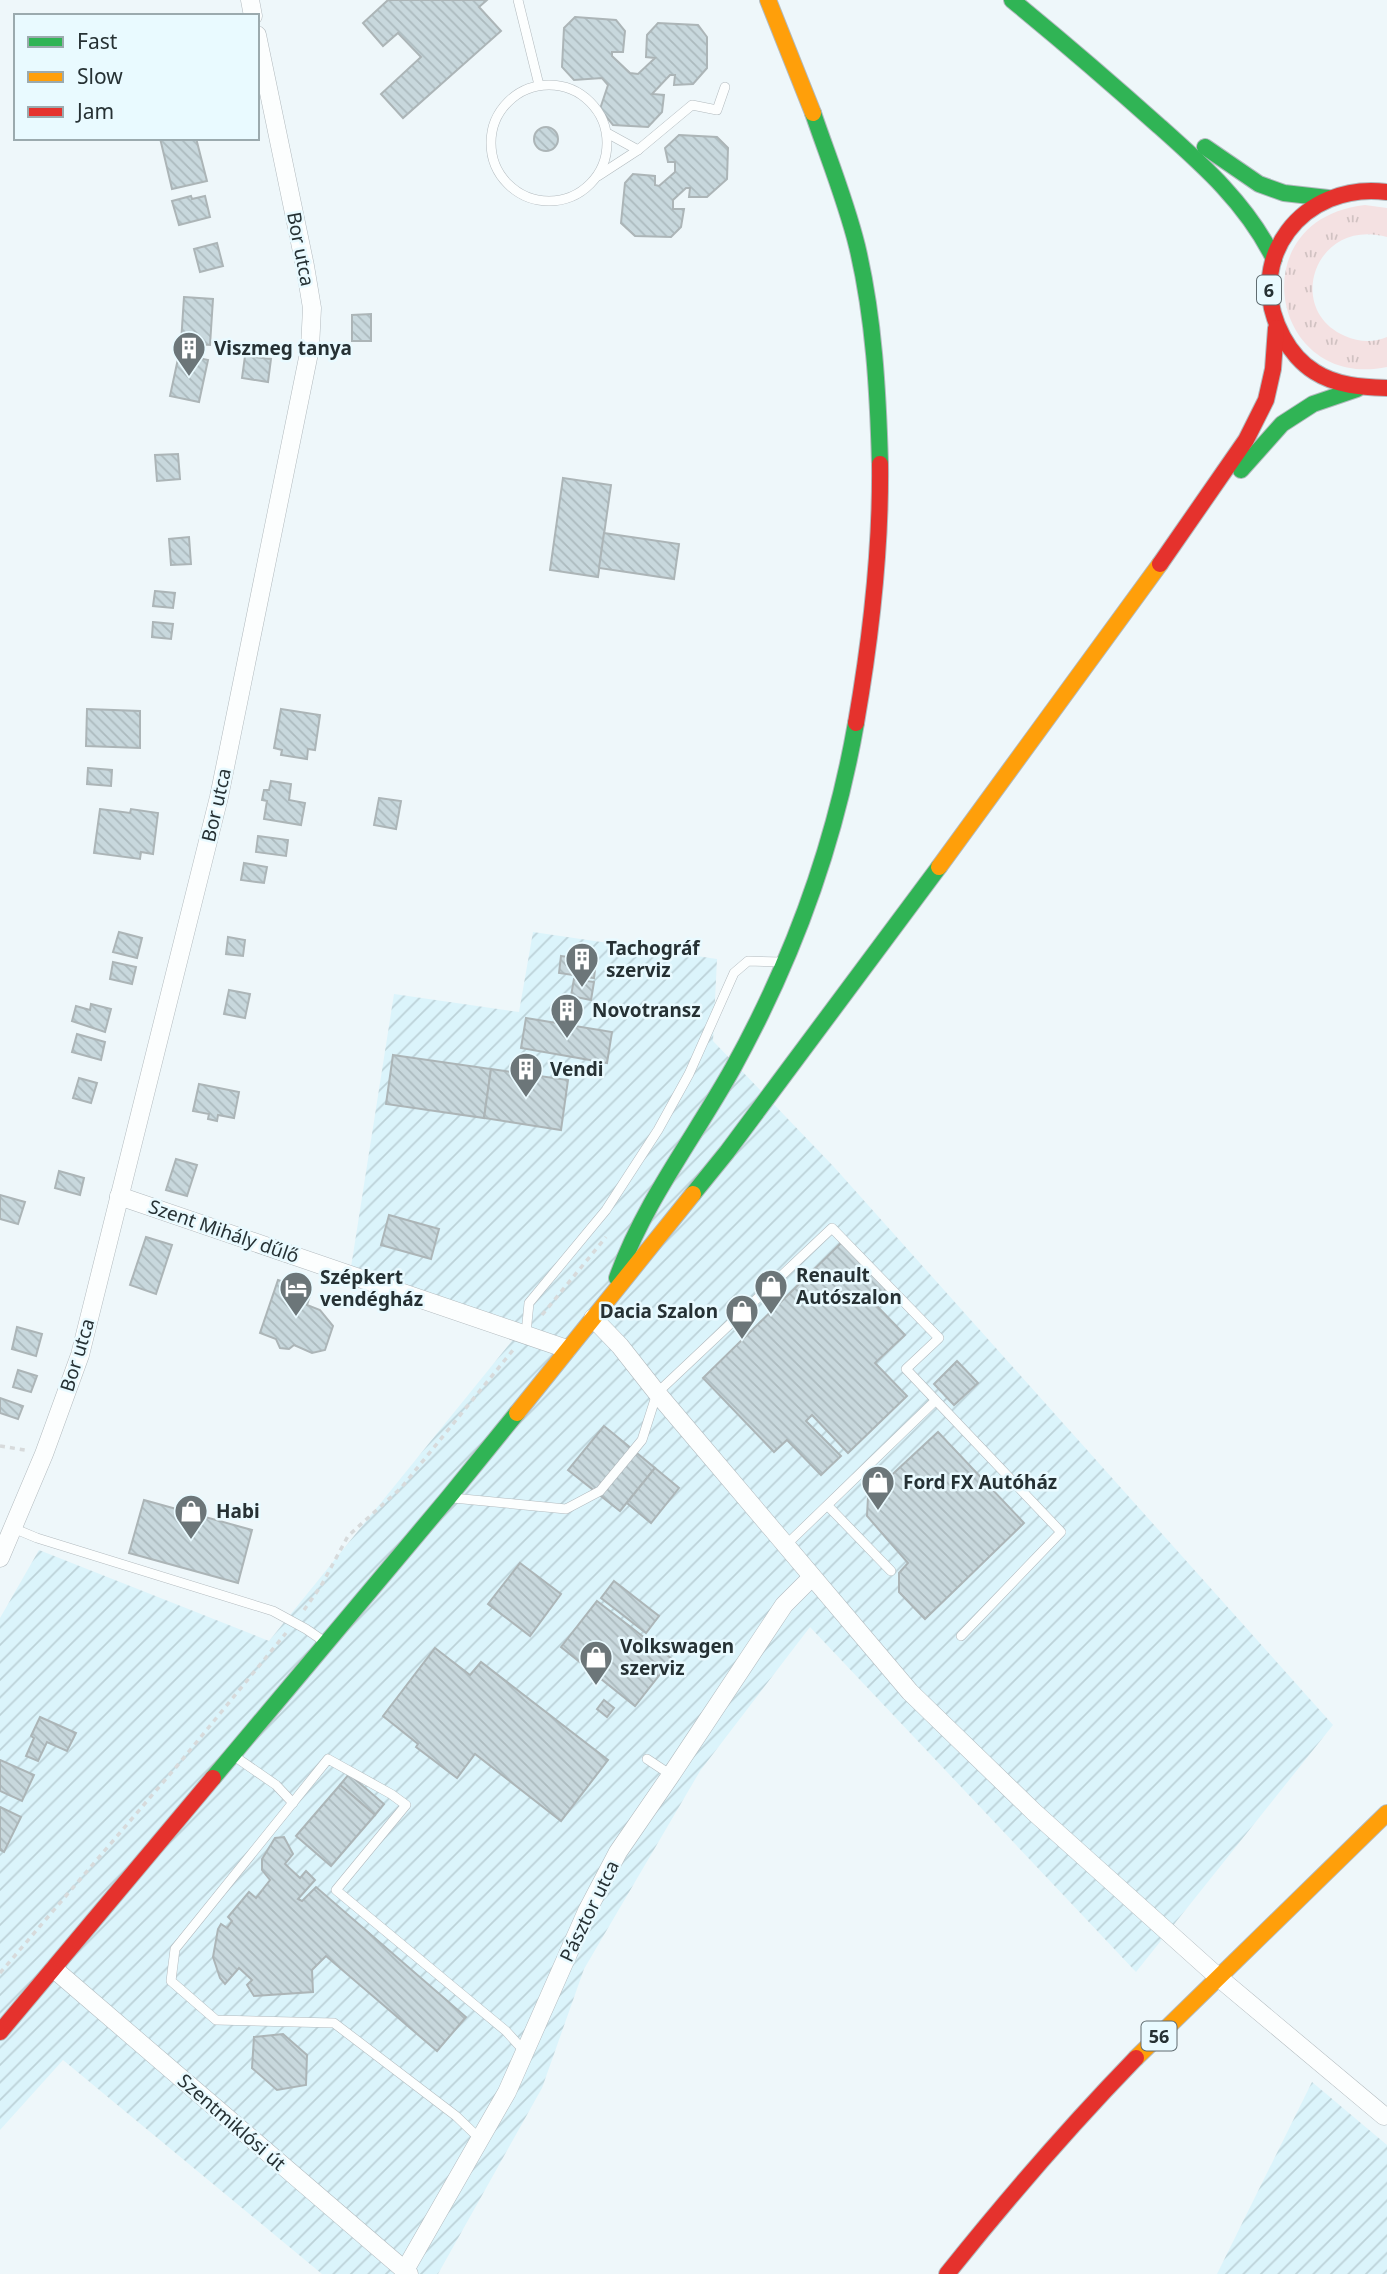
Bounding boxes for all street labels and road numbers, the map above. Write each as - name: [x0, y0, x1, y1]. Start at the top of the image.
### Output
- street label: Bor utca: [281, 210, 321, 288]
- road number: 6: [1257, 276, 1281, 304]
- street label: Bor utca: [195, 766, 237, 844]
- street label: Szent Mihály dűlő: [145, 1193, 303, 1269]
- street label: Bor utca: [54, 1315, 100, 1395]
- street label: Pásztor utca: [553, 1856, 625, 1966]
- road number: 56: [1142, 2022, 1176, 2050]
- street label: Szentmiklósi út: [172, 2068, 292, 2176]

